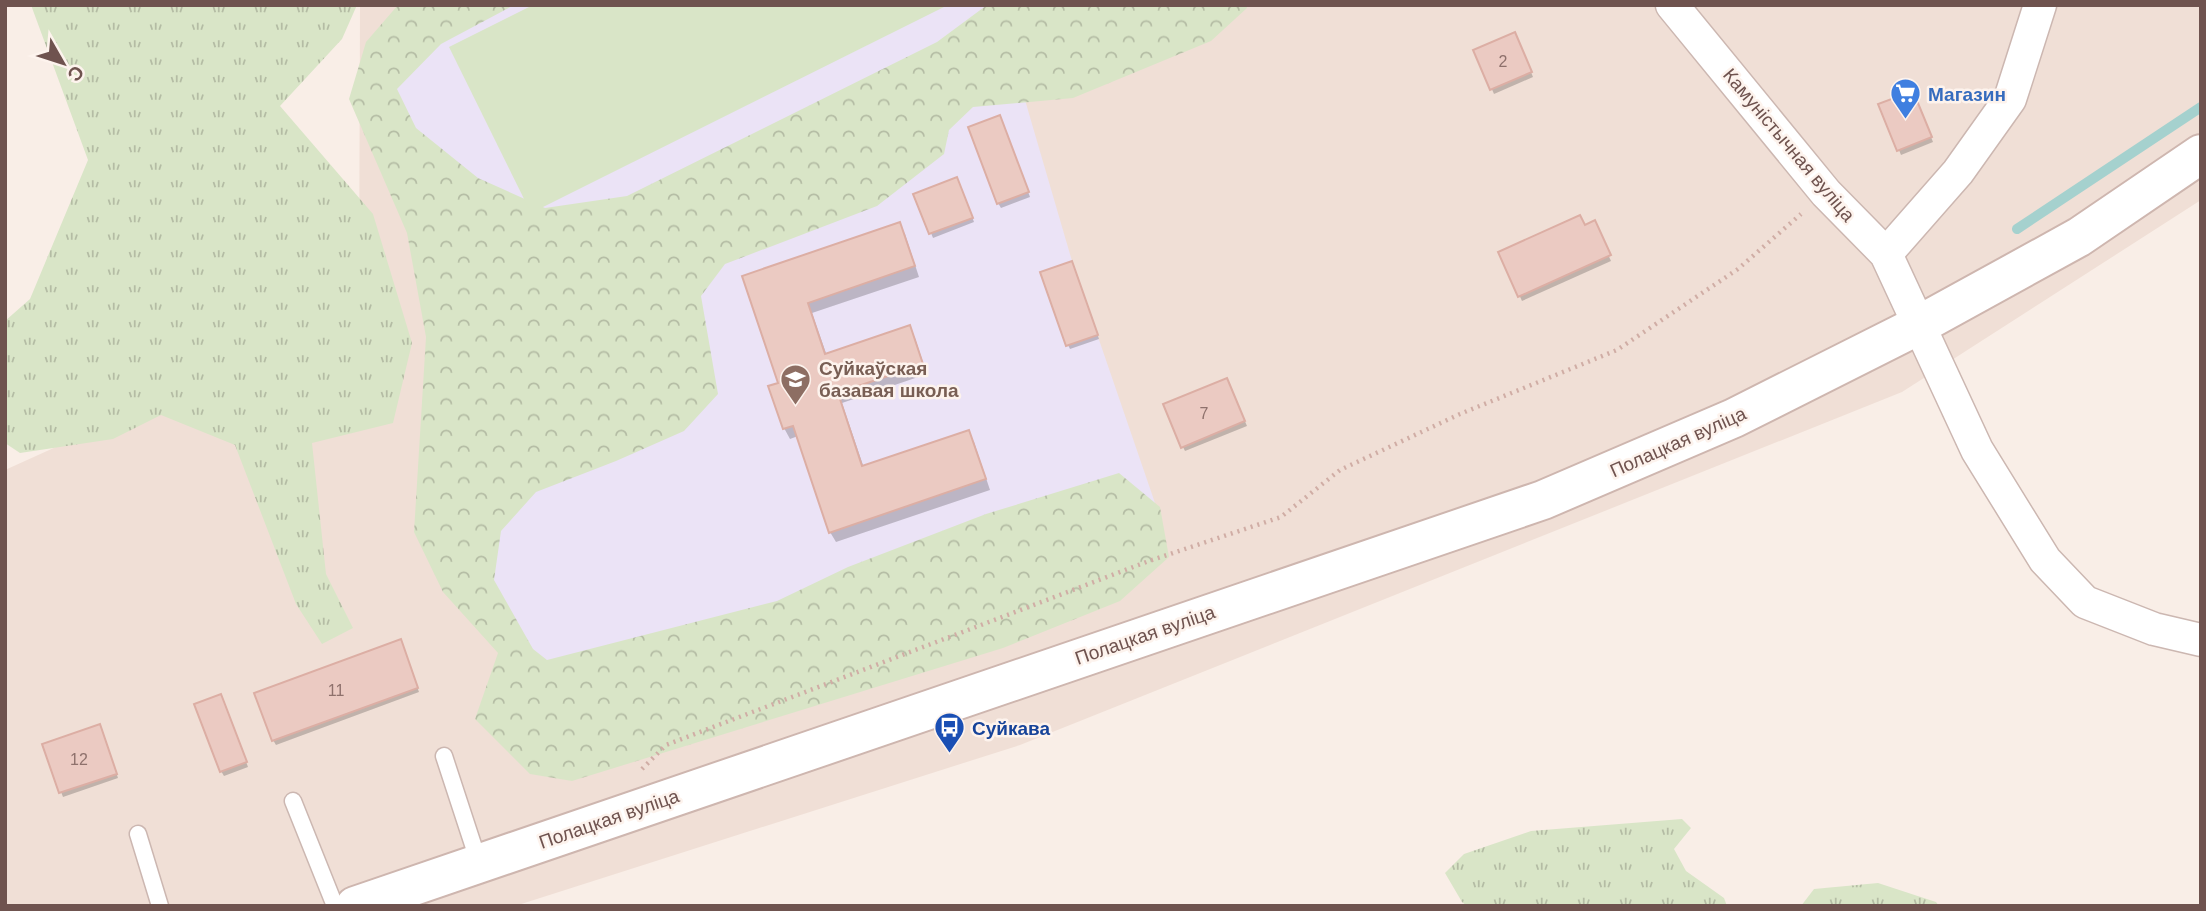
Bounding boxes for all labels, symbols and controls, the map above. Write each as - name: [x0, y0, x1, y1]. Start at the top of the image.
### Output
- north arrow: [28, 28, 98, 98]
- house number: 2: [1499, 53, 1508, 70]
- text: С: [63, 61, 88, 86]
- street label: Камуністычная вуліца: [1719, 64, 1859, 226]
- supermarket icon: Магазин: [1888, 77, 1922, 121]
- place label: Магазин: [1928, 84, 2006, 105]
- place label: Суйкаўская базавая школа: [819, 358, 959, 401]
- school or university icon: Суйкаўская базавая школа: [779, 362, 813, 406]
- street label: Полацкая вуліца: [1607, 402, 1750, 481]
- house number: 7: [1200, 405, 1209, 422]
- street label: Полацкая вуліца: [1072, 601, 1218, 669]
- house number: 11: [328, 682, 344, 699]
- bus stop icon: Суйкава: [932, 711, 966, 755]
- place label: Суйкава: [972, 718, 1050, 739]
- house number: 12: [70, 751, 88, 768]
- street label: Полацкая вуліца: [536, 785, 682, 853]

